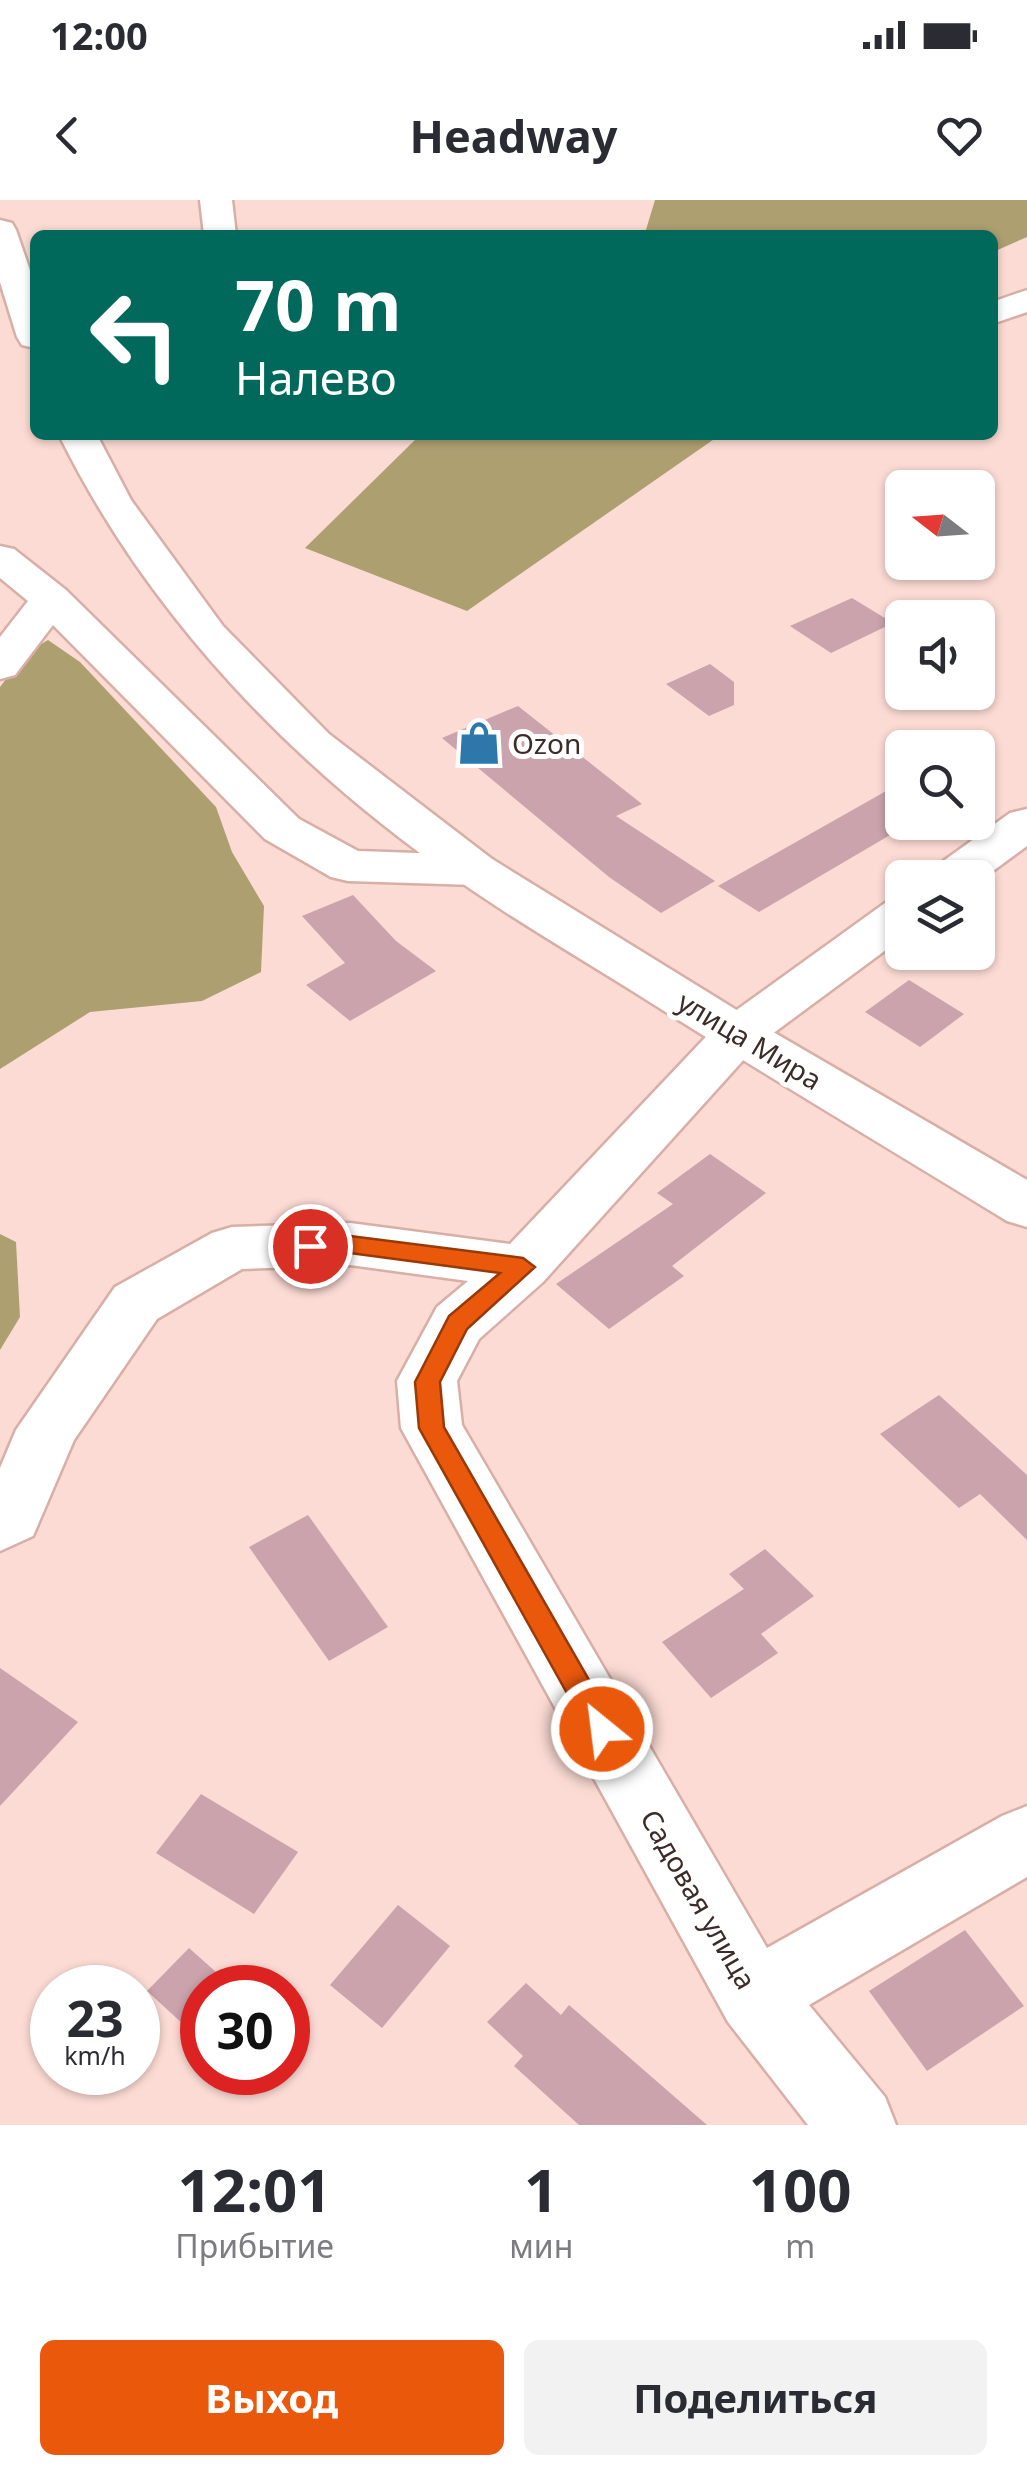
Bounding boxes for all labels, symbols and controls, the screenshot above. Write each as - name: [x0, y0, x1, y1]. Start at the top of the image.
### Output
- text: 12:00: [50, 9, 148, 61]
- text: Headway: [410, 105, 617, 166]
- icon: back: [40, 108, 95, 163]
- icon: heart: [932, 108, 987, 163]
- text: 70 m: [235, 256, 402, 352]
- icon: left: [70, 270, 200, 400]
- text: Налево: [235, 347, 397, 408]
- north arrow: [885, 470, 995, 580]
- map controls: [885, 470, 995, 970]
- button: sound: [885, 600, 995, 710]
- shop icon: Ozon: [455, 719, 503, 767]
- place label: Ozon: [512, 724, 581, 762]
- button: search: [885, 730, 995, 840]
- button: layers: [885, 860, 995, 970]
- street label: улица Мира: [671, 982, 829, 1098]
- pin: [268, 1204, 353, 1289]
- icon: arrive: [283, 1219, 338, 1274]
- position arrow: [550, 1677, 654, 1781]
- street label: Садовая улица: [632, 1802, 766, 1996]
- speed limit sign: 30: [180, 1965, 310, 2095]
- text: 23: [66, 1984, 124, 2052]
- text: km/h: [64, 2038, 126, 2072]
- text: 12:01: [178, 2148, 332, 2230]
- text: 1: [524, 2148, 558, 2230]
- text: 100: [749, 2148, 852, 2230]
- text: Прибытие: [175, 2224, 334, 2267]
- text: мин: [509, 2224, 573, 2267]
- text: m: [785, 2224, 815, 2267]
- button: Выход: [40, 2340, 504, 2455]
- button: Поделиться: [524, 2340, 987, 2455]

